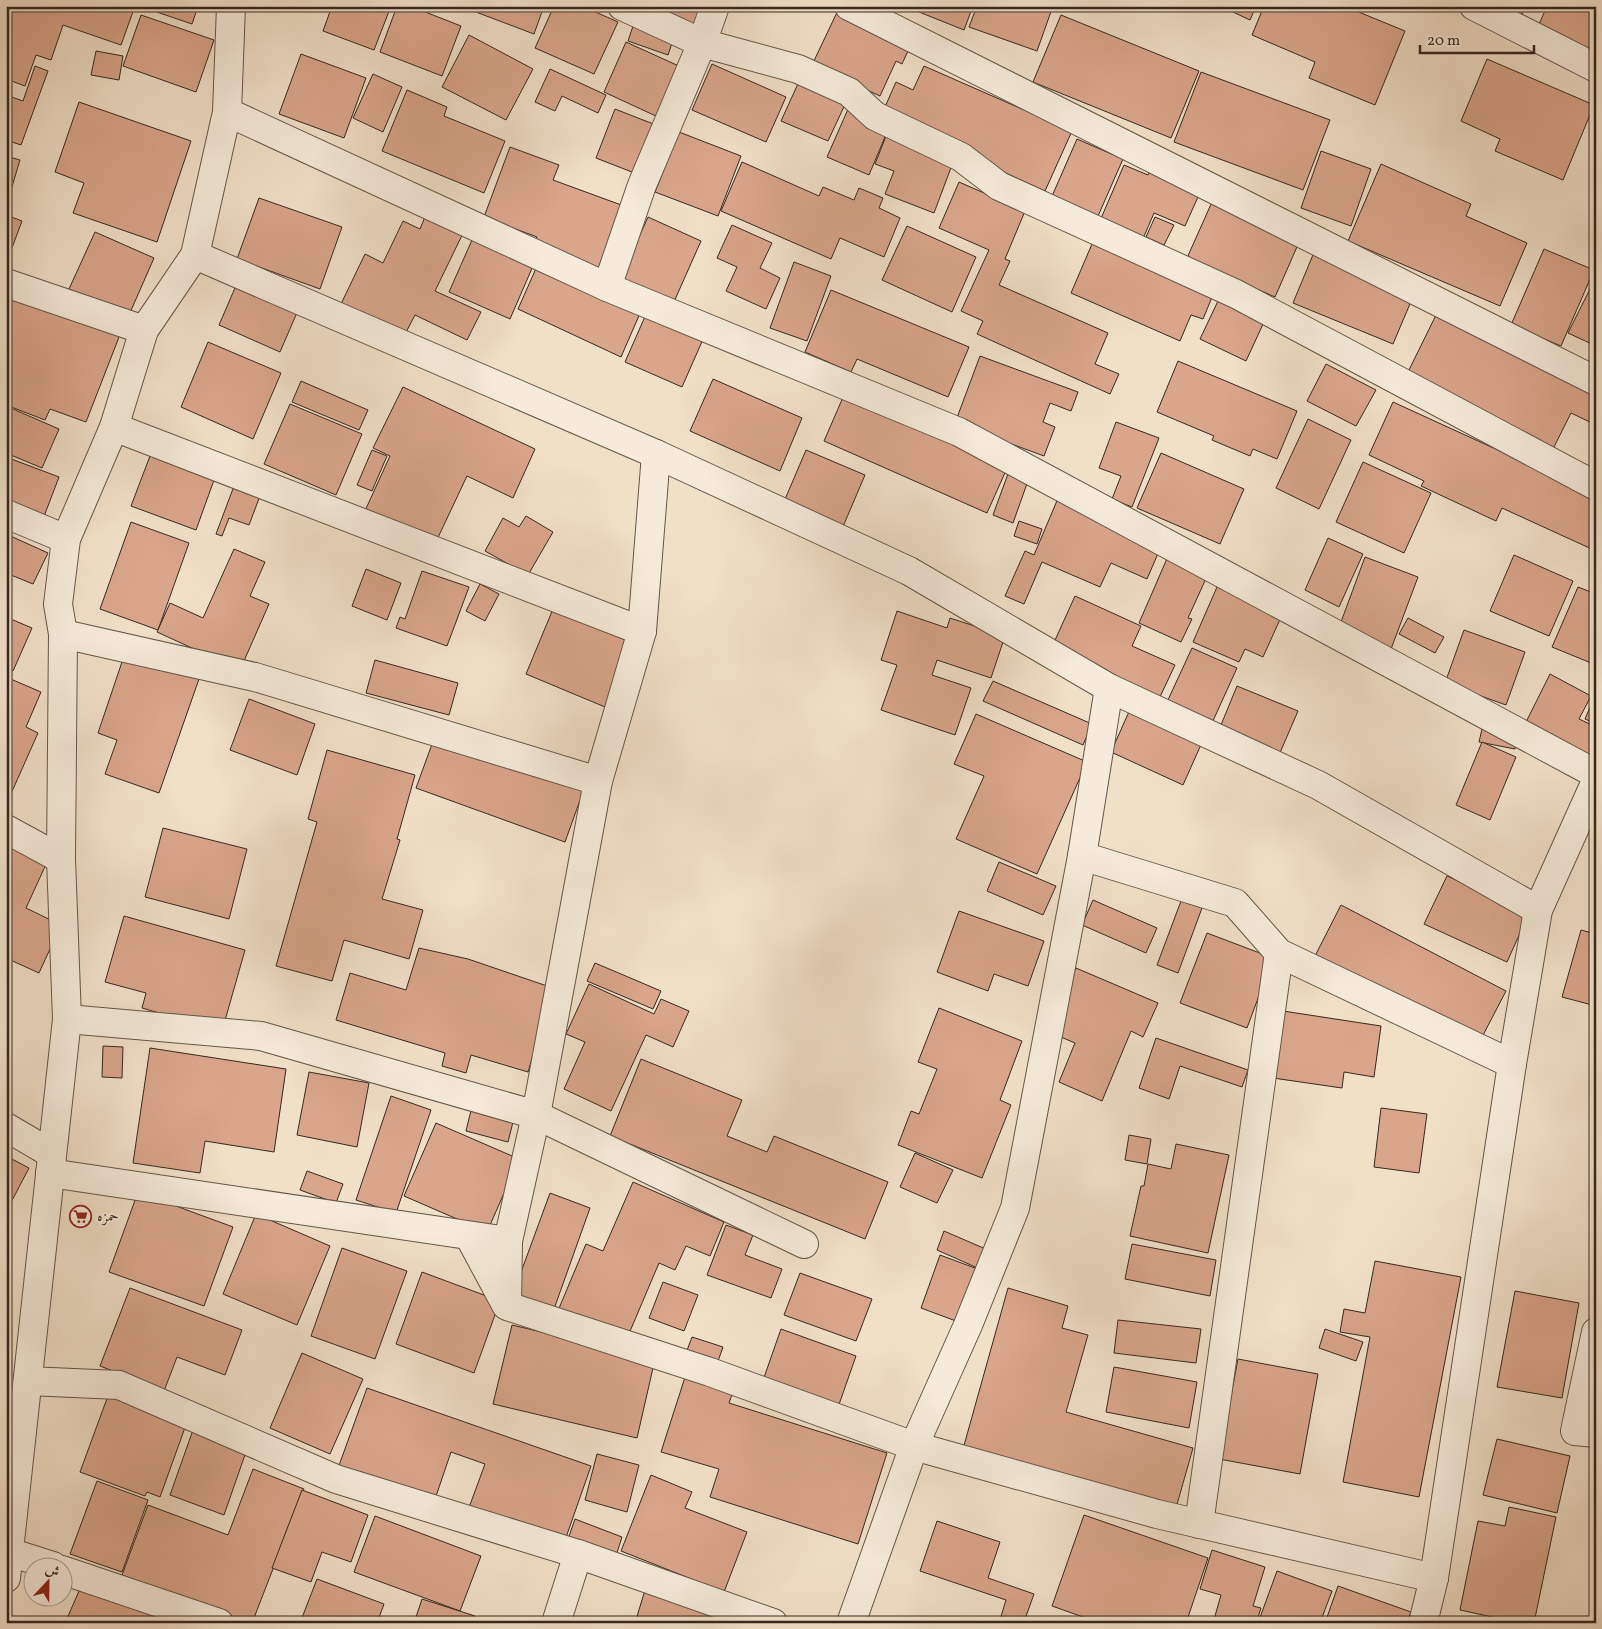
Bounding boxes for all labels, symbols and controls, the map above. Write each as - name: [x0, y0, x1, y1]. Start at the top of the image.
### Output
- scale bar: [1420, 22, 1533, 54]
- text: 20 m: [1427, 31, 1460, 52]
- supermarket icon: حمزه: [69, 1204, 93, 1228]
- place label: حمزه: [97, 1207, 119, 1228]
- north arrow: [22, 1556, 72, 1606]
- text: ش: [42, 1560, 62, 1583]

